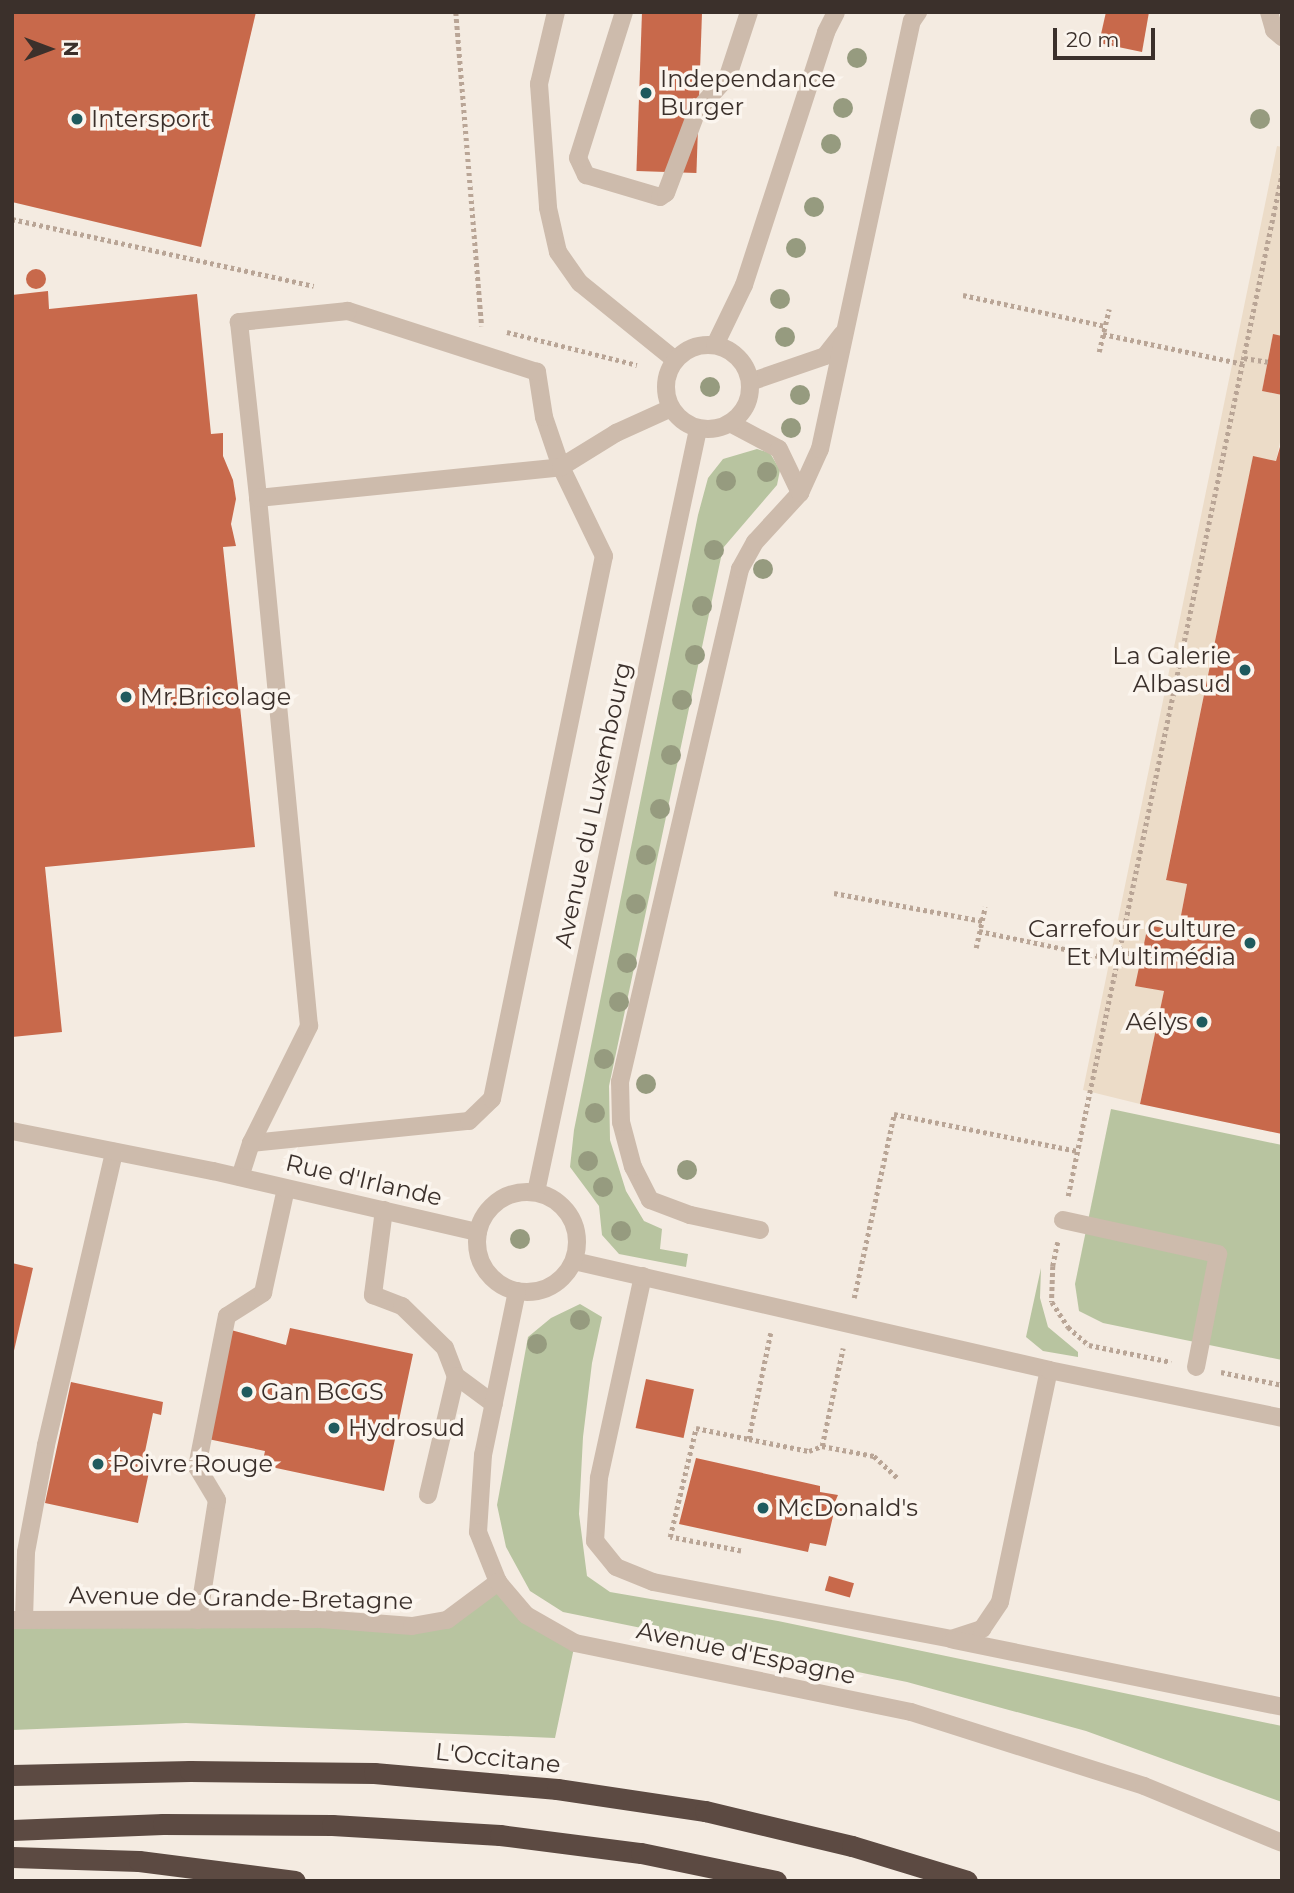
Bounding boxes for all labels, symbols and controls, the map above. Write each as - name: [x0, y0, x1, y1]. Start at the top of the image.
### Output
- north arrow: [14, 14, 84, 84]
- scale bar: [1056, 14, 1158, 58]
- text: 20 m: [1066, 27, 1120, 52]
- text: N: [59, 41, 82, 57]
- place label: Independance Burger: [660, 65, 836, 121]
- marker: Independance Burger: [638, 85, 654, 101]
- place label: Intersport: [91, 105, 211, 133]
- marker: Intersport: [69, 111, 85, 127]
- place label: La Galerie Albasud: [1112, 642, 1231, 698]
- street label: Avenue du Luxembourg: [549, 660, 637, 950]
- marker: La Galerie Albasud: [1237, 662, 1253, 678]
- place label: Mr.Bricolage: [140, 683, 291, 711]
- marker: Mr.Bricolage: [118, 689, 134, 705]
- place label: Carrefour Culture Et Multimédia: [1028, 915, 1236, 971]
- marker: Carrefour Culture Et Multimédia: [1242, 935, 1258, 951]
- place label: Aélys: [1125, 1008, 1188, 1036]
- marker: Aélys: [1194, 1014, 1210, 1030]
- street label: Rue d'Irlande: [283, 1148, 445, 1212]
- place label: Gan BCGS: [261, 1378, 384, 1406]
- marker: Gan BCGS: [239, 1384, 255, 1400]
- place label: Hydrosud: [348, 1414, 465, 1442]
- marker: Hydrosud: [326, 1420, 342, 1436]
- place label: Poivre Rouge: [112, 1450, 273, 1478]
- marker: Poivre Rouge: [90, 1456, 106, 1472]
- place label: McDonald's: [777, 1494, 918, 1522]
- marker: McDonald's: [755, 1500, 771, 1516]
- street label: Avenue de Grande-Bretagne: [69, 1581, 413, 1615]
- street label: Avenue d'Espagne: [634, 1616, 858, 1690]
- street label: L'Occitane: [434, 1737, 562, 1779]

